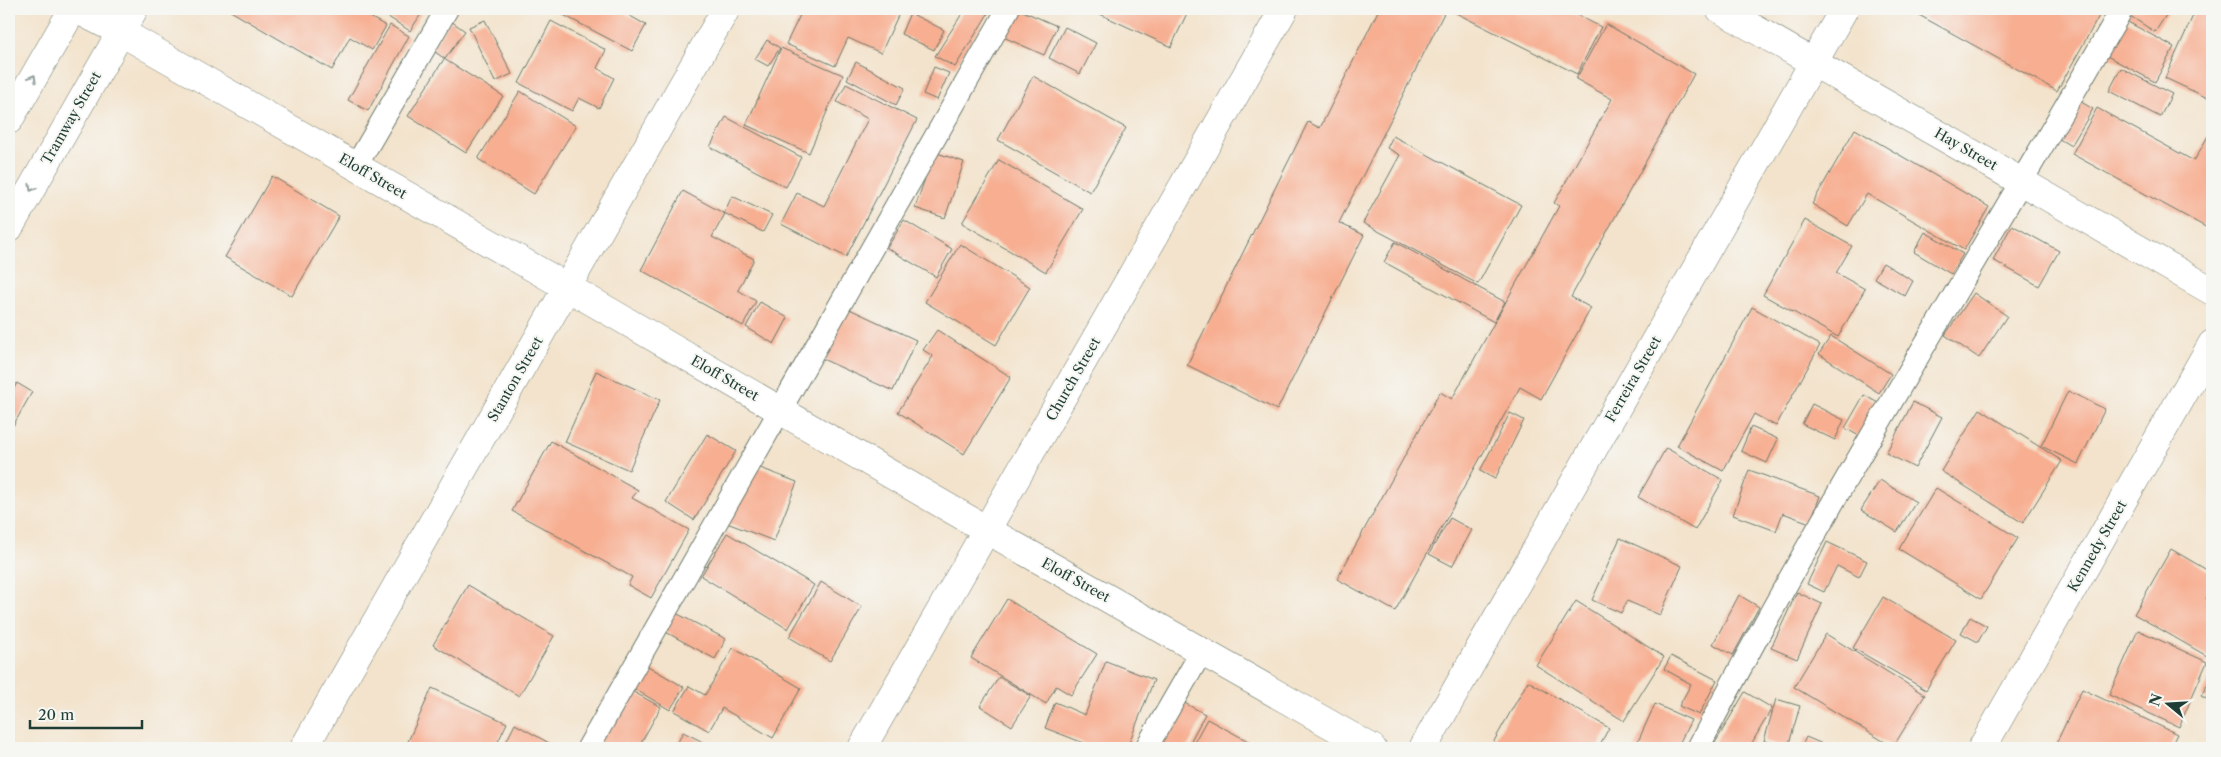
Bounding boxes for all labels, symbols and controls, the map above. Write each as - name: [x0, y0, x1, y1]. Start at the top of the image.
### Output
- street label: Tramway Street: [37, 68, 105, 168]
- one-way arrow: [27, 74, 37, 83]
- street label: Hay Street: [1931, 124, 2001, 174]
- street label: Eloff Street: [336, 149, 410, 203]
- one-way arrow: [28, 182, 38, 191]
- street label: Stanton Street: [483, 333, 547, 425]
- street label: Ferreira Street: [1601, 333, 1665, 425]
- street label: Church Street: [1042, 334, 1104, 424]
- street label: Eloff Street: [688, 351, 762, 405]
- street label: Kennedy Street: [2063, 497, 2131, 595]
- street label: Eloff Street: [1039, 554, 1113, 606]
- north arrow: [2144, 680, 2194, 730]
- text: N: [2145, 691, 2166, 709]
- scale bar: [30, 697, 142, 729]
- text: 20 m: [38, 705, 74, 724]

